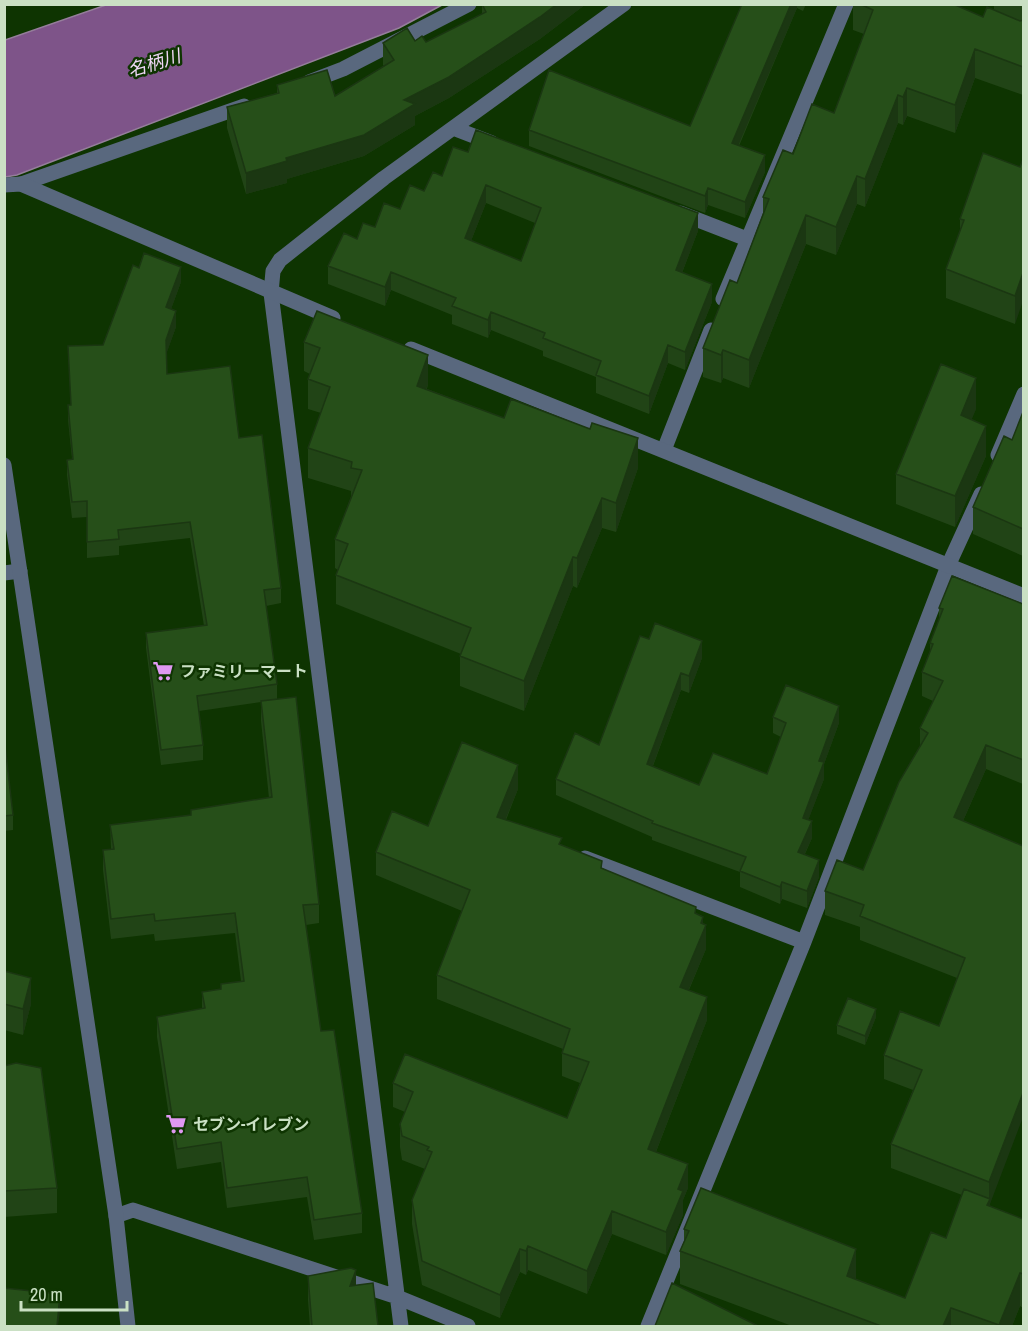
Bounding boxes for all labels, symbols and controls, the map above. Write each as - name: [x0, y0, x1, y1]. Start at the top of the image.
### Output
- water label: 名柄川: [125, 43, 185, 83]
- supermarket icon: ファミリーマート: [151, 659, 175, 683]
- place label: ファミリーマート: [180, 660, 308, 682]
- supermarket icon: セブン-イレブン: [164, 1112, 188, 1136]
- place label: セブン-イレブン: [193, 1113, 309, 1135]
- scale bar: [21, 1274, 128, 1312]
- text: 20 m: [30, 1282, 63, 1307]

